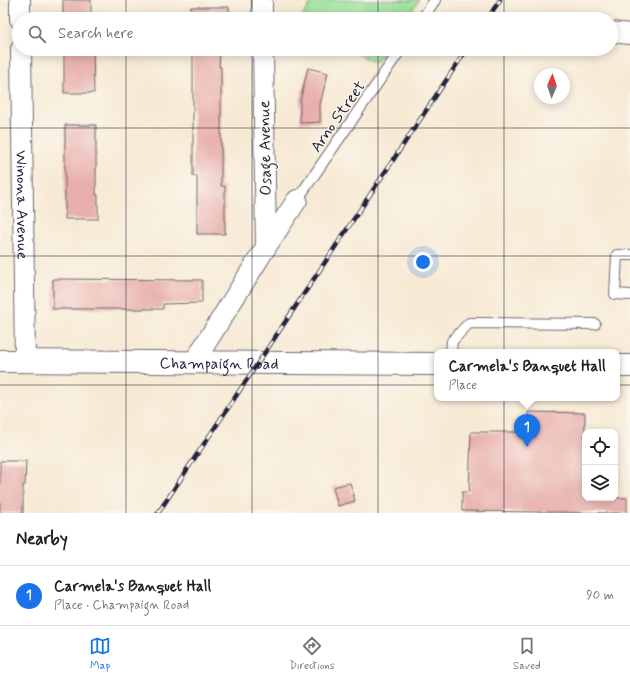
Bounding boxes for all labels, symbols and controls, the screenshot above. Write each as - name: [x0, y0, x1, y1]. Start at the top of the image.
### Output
- search box: [12, 12, 618, 56]
- icon: search: [26, 23, 48, 45]
- text: Search here: [58, 24, 134, 44]
- north arrow: [534, 68, 570, 104]
- street label: Arno Street: [306, 77, 371, 157]
- street label: Osage Avenue: [254, 100, 278, 196]
- street label: Winona Avenue: [10, 150, 33, 260]
- your location: [413, 252, 433, 272]
- popup: [434, 349, 620, 401]
- street label: Champaign Road: [159, 353, 279, 376]
- text: Carmela's Banquet Hall: [448, 357, 606, 377]
- text: Place: [448, 377, 477, 394]
- pin: 1: [514, 414, 540, 447]
- map controls: [582, 429, 618, 501]
- button: locate: [582, 429, 618, 465]
- button: layers: [582, 465, 618, 501]
- text: Nearby: [16, 528, 68, 550]
- text: Carmela's Banquet Hall: [54, 577, 211, 597]
- text: 1: [26, 587, 32, 604]
- text: 90 m: [586, 587, 614, 604]
- text: Place · Champaign Road: [54, 597, 189, 614]
- tab: Map: [89, 635, 111, 673]
- tab: Directions: [289, 635, 335, 673]
- tab: Saved: [513, 635, 541, 673]

